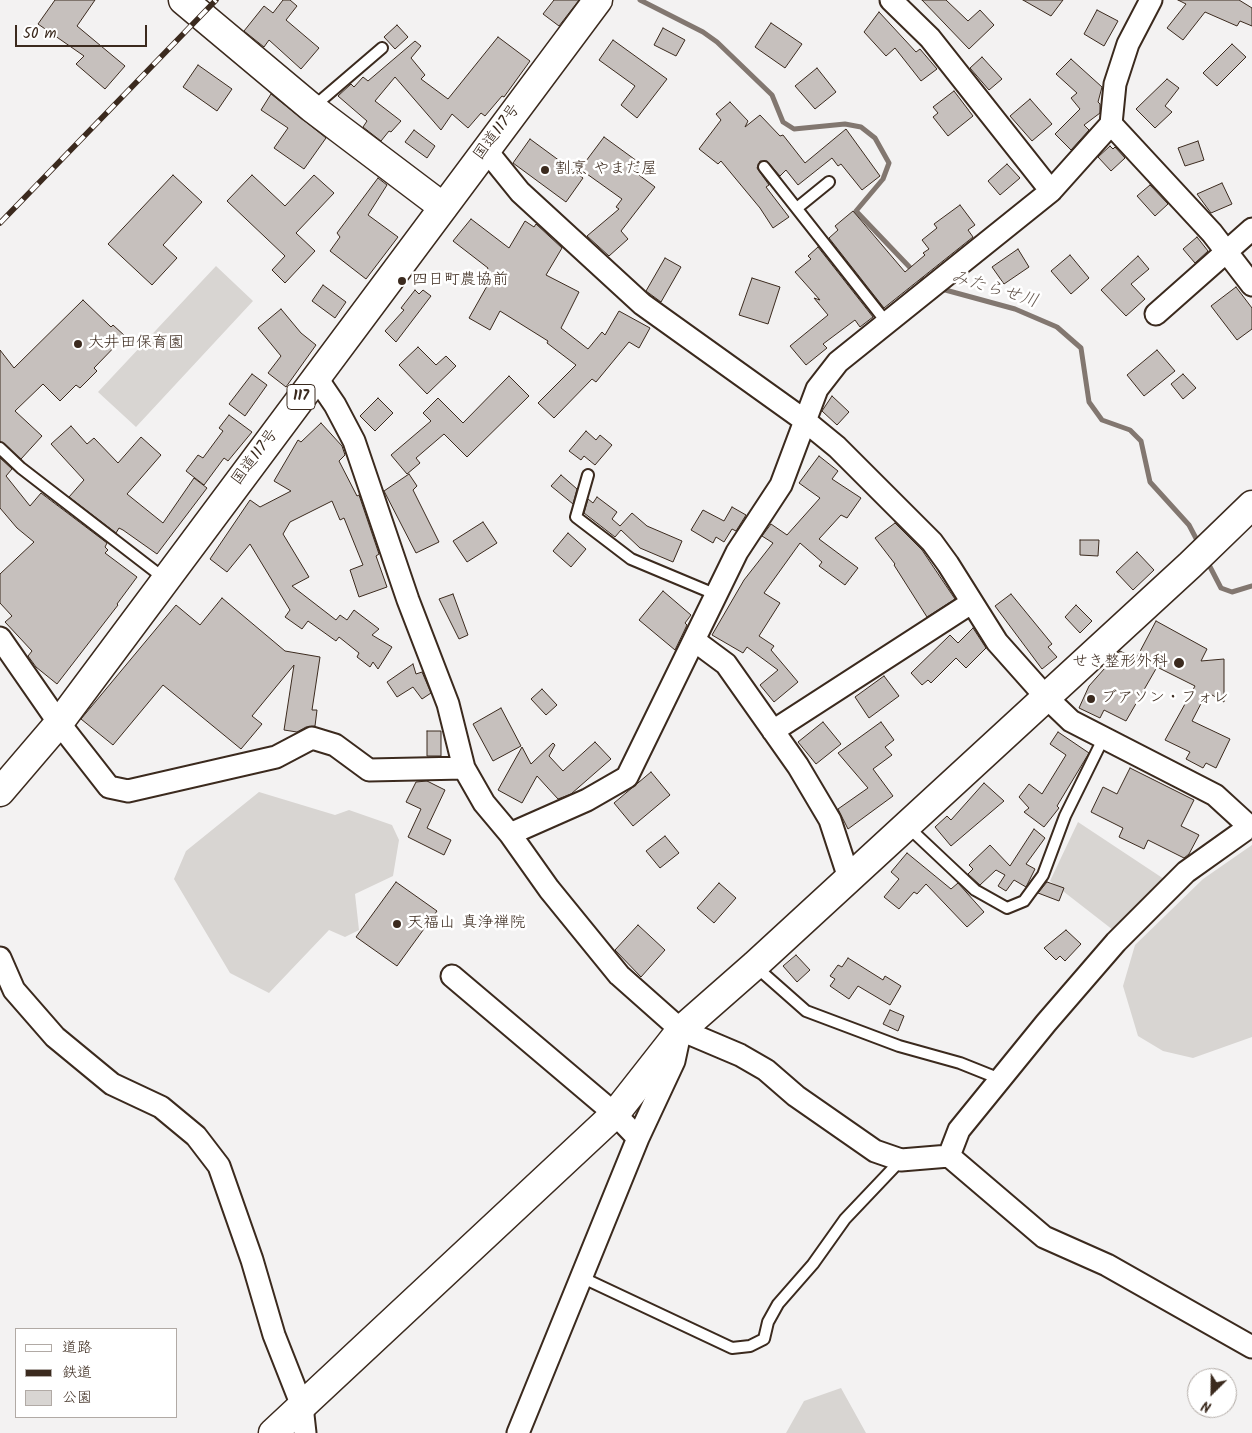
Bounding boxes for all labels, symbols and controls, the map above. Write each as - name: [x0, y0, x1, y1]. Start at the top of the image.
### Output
- scale bar: [18, 15, 150, 47]
- text: 50 m: [23, 22, 57, 46]
- street label: 国道117号: [471, 101, 525, 165]
- place label: 割烹 やまだ屋: [555, 160, 657, 180]
- marker: 割烹 やまだ屋: [539, 164, 551, 176]
- water label: みたらせ川: [948, 268, 1040, 314]
- place label: 四日町農協前: [412, 271, 508, 291]
- marker: 四日町農協前: [396, 275, 408, 287]
- place label: 大井田保育園: [88, 334, 184, 354]
- marker: 大井田保育園: [72, 338, 84, 350]
- road number: 117: [287, 384, 315, 410]
- street label: 国道117号: [229, 426, 283, 490]
- place label: せき整形外科: [1072, 653, 1168, 673]
- marker: せき整形外科: [1172, 656, 1186, 670]
- place label: ブアソン・フォレ: [1101, 689, 1229, 709]
- marker: ブアソン・フォレ: [1085, 693, 1097, 705]
- place label: 天福山 真浄禅院: [407, 914, 525, 934]
- marker: 天福山 真浄禅院: [391, 918, 403, 930]
- legend: [15, 1328, 178, 1418]
- text: 道路: [62, 1336, 92, 1360]
- text: 鉄道: [62, 1361, 92, 1385]
- north arrow: [1187, 1368, 1237, 1418]
- text: 公園: [62, 1386, 92, 1410]
- text: N: [1198, 1394, 1215, 1418]

